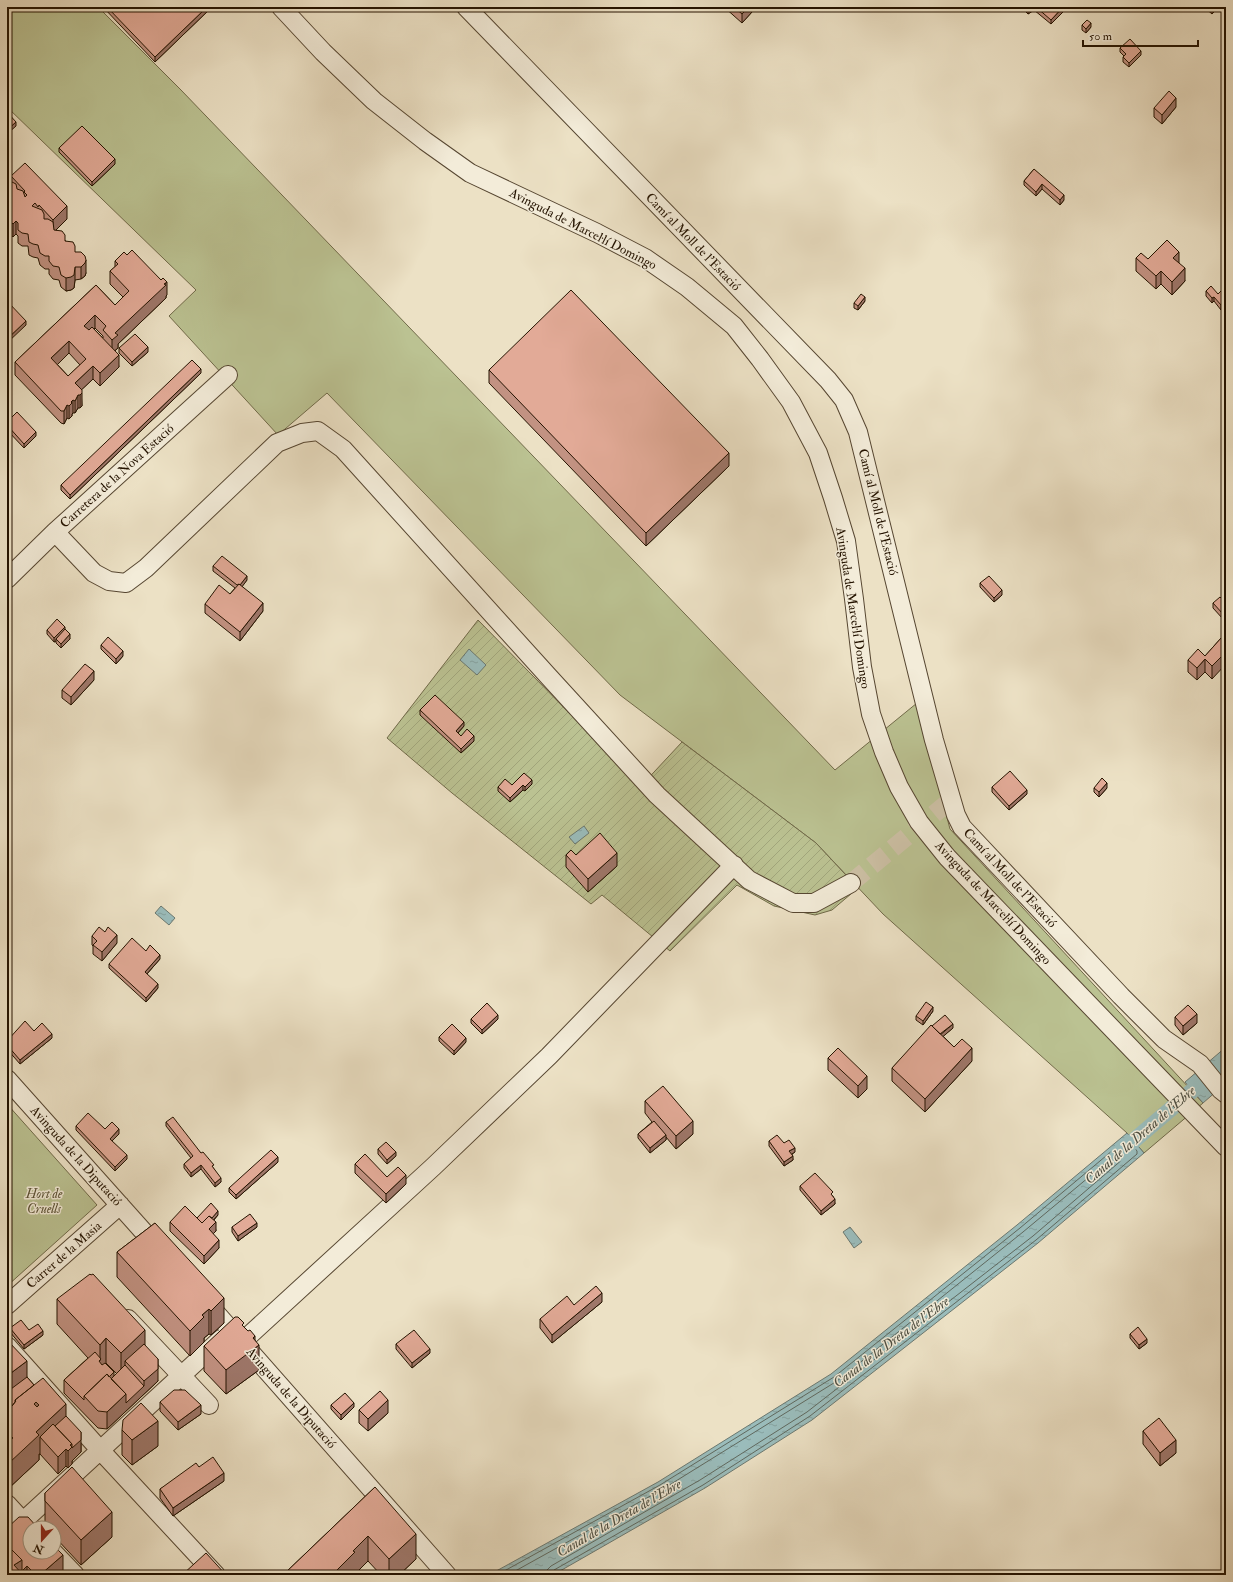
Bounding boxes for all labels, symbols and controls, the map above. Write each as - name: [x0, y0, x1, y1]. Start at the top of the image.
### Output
- scale bar: [1083, 22, 1198, 48]
- text: 50 m: [1089, 29, 1113, 44]
- street label: Avinguda de Marcel·lí Domingo: [506, 184, 659, 273]
- street label: Camí al Moll de l'Estació: [642, 190, 744, 294]
- street label: Carretera de la Nova Estació: [57, 421, 177, 531]
- street label: Camí al Moll de l'Estació: [855, 447, 901, 577]
- street label: Avinguda de Marcel·lí Domingo: [832, 525, 874, 690]
- street label: Camí al Moll de l'Estació: [960, 825, 1060, 931]
- street label: Avinguda de Marcel·lí Domingo: [931, 837, 1055, 968]
- water label: Canal de la Dreta de l'Ebre: [1081, 1082, 1199, 1188]
- street label: Avinguda de la Diputació: [25, 1102, 125, 1210]
- park label: Hort de Cruells: [25, 1186, 63, 1217]
- street label: Carrer de la Masia: [23, 1218, 105, 1292]
- water label: Canal de la Dreta de l'Ebre: [830, 1293, 953, 1391]
- street label: Avinguda de la Diputació: [241, 1343, 339, 1453]
- water label: Canal de la Dreta de l'Ebre: [554, 1475, 685, 1561]
- north arrow: [22, 1520, 62, 1560]
- text: N: [31, 1541, 46, 1557]

